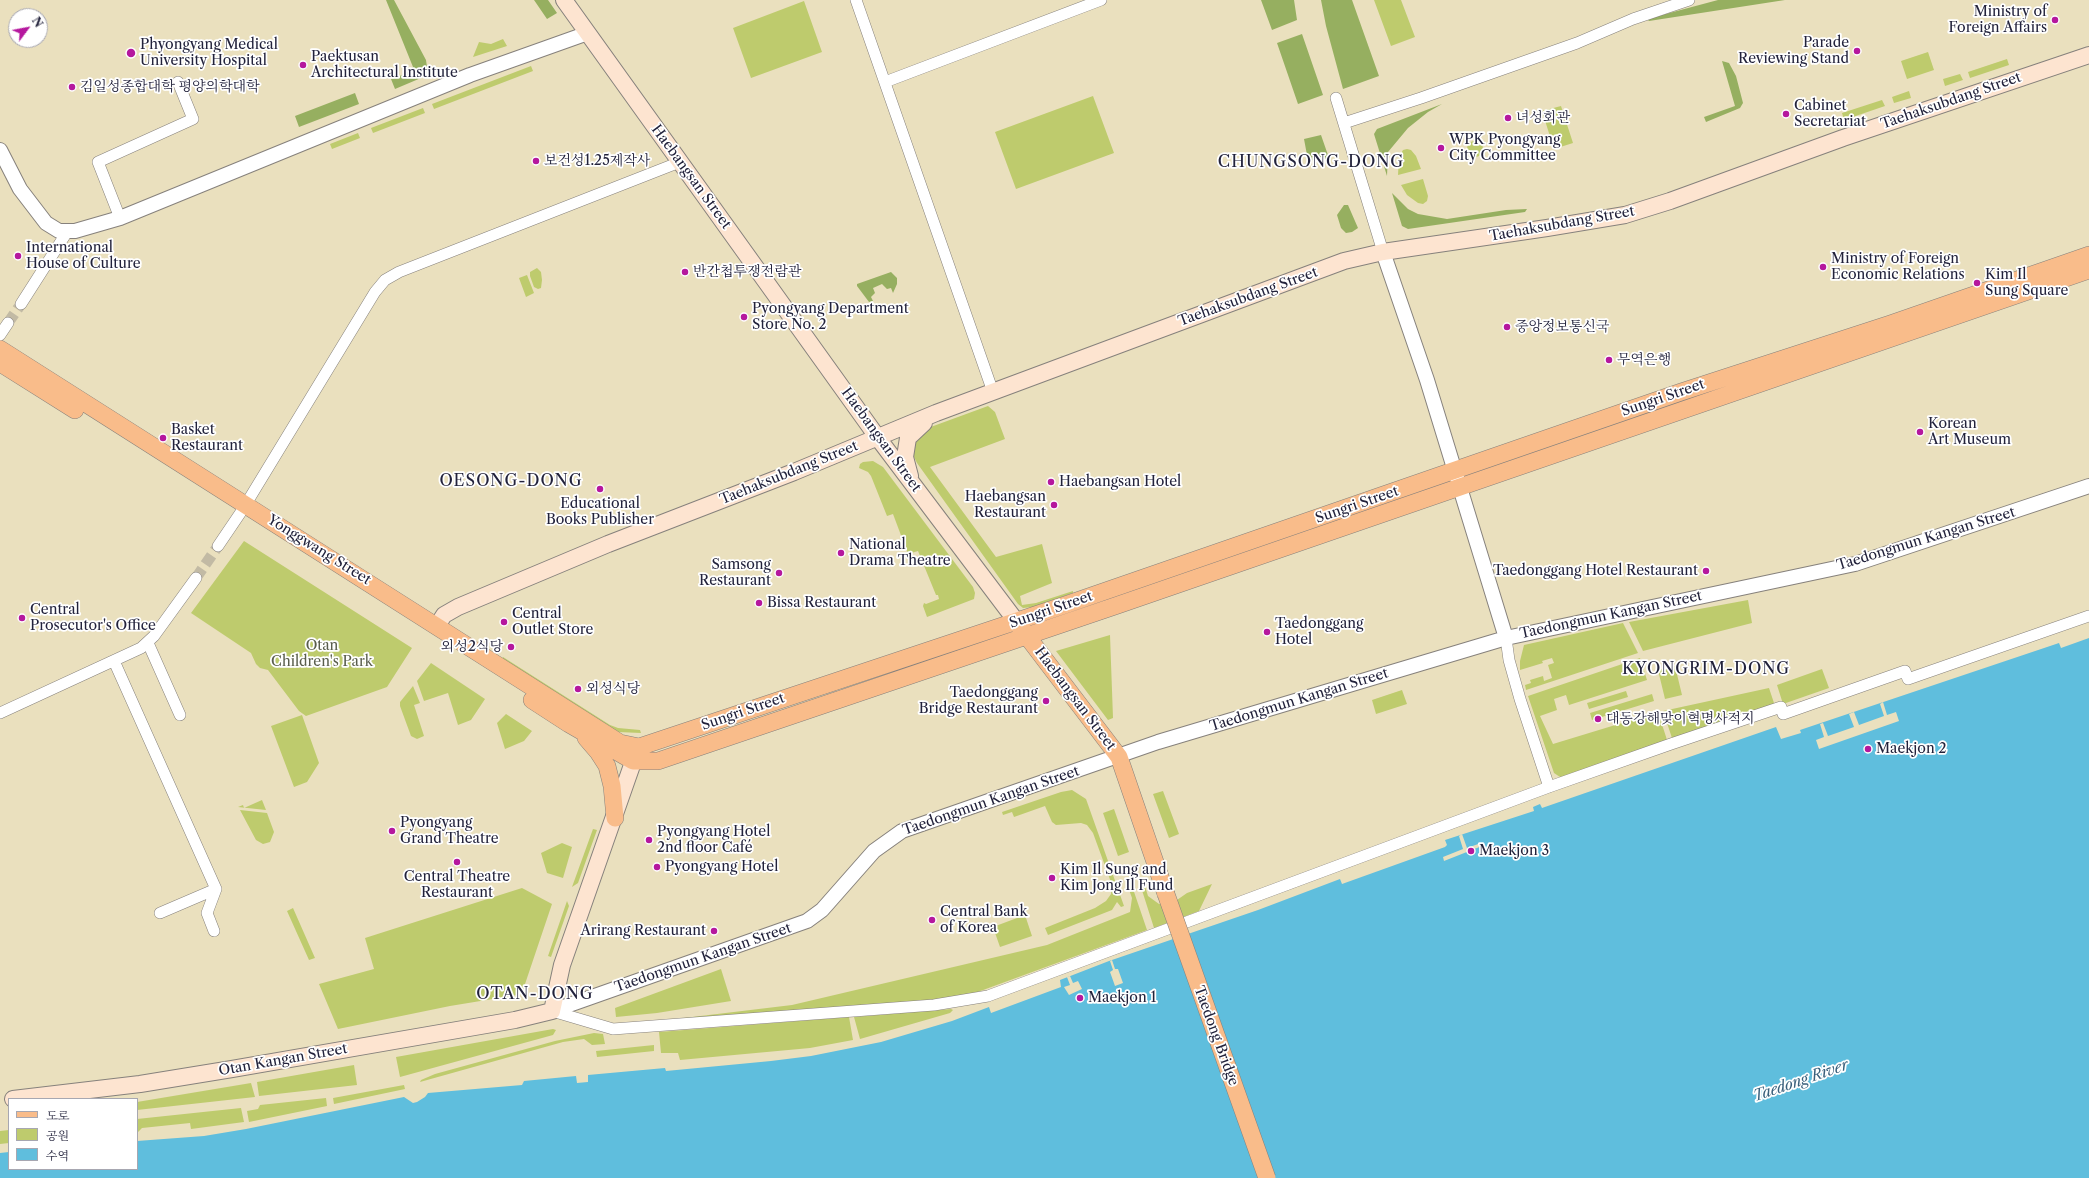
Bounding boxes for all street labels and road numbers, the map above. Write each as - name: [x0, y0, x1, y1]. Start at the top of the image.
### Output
- street label: Taehaksubdang Street: [1879, 69, 2023, 133]
- street label: Haebangsan Street: [648, 122, 734, 232]
- street label: Taehaksubdang Street: [1488, 203, 1636, 245]
- street label: Taehaksubdang Street: [1176, 264, 1320, 330]
- street label: Sungri Street: [1619, 376, 1707, 420]
- street label: Haebangsan Street: [838, 385, 924, 495]
- street label: Taehaksubdang Street: [718, 438, 860, 508]
- street label: Sungri Street: [1313, 483, 1401, 527]
- street label: Taedongmun Kangan Street: [1835, 504, 2017, 574]
- street label: Yonggwang Street: [264, 511, 374, 589]
- street label: Taedongmun Kangan Street: [1518, 587, 1704, 643]
- street label: Sungri Street: [1007, 588, 1095, 632]
- street label: Haebangsan Street: [1031, 644, 1119, 754]
- street label: Taedongmun Kangan Street: [1208, 665, 1390, 735]
- street label: Sungri Street: [699, 690, 787, 734]
- street label: Taedongmun Kangan Street: [900, 763, 1082, 839]
- street label: Taedongmun Kangan Street: [612, 920, 794, 996]
- street label: Taedong Bridge: [1190, 984, 1242, 1088]
- street label: Otan Kangan Street: [217, 1040, 349, 1080]

